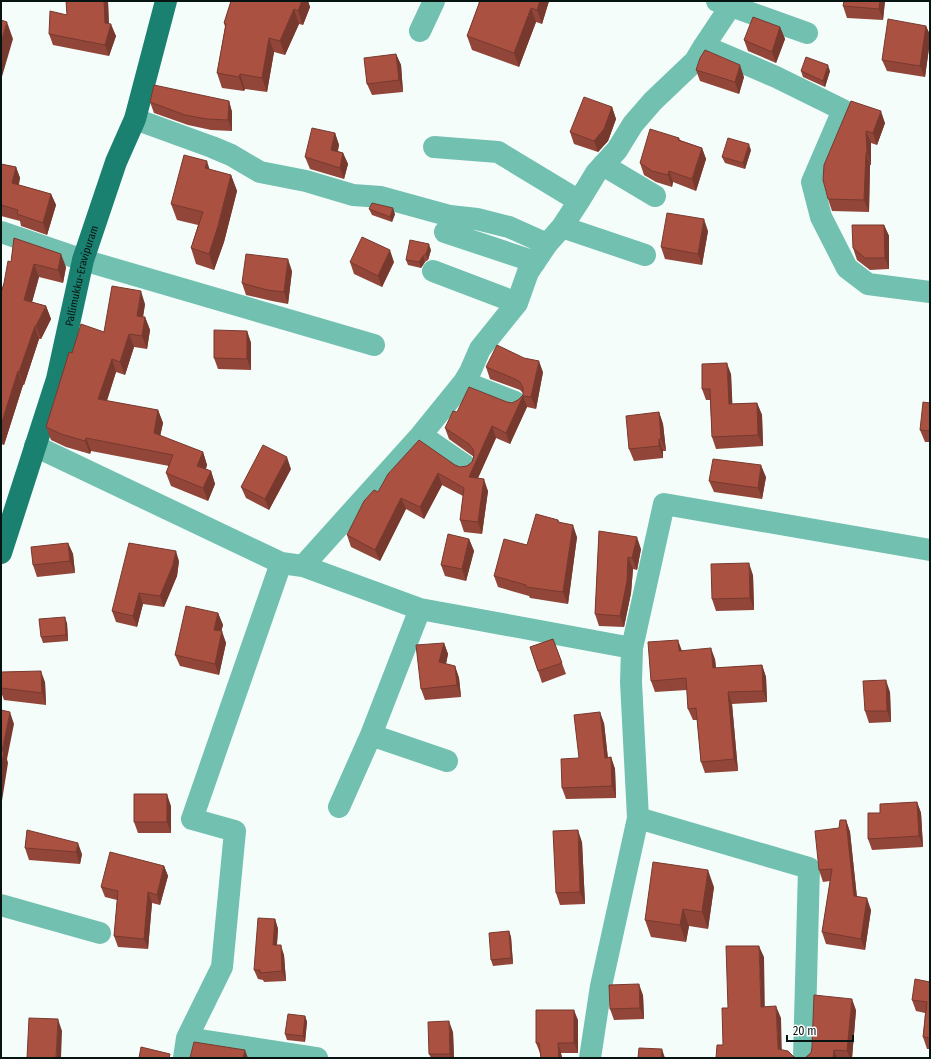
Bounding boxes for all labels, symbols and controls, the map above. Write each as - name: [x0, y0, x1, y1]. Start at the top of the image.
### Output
- street label: Pallimukku-Eravipuram: [62, 224, 101, 327]
- scale bar: [787, 1017, 853, 1043]
- text: 20 m: [793, 1024, 817, 1038]

